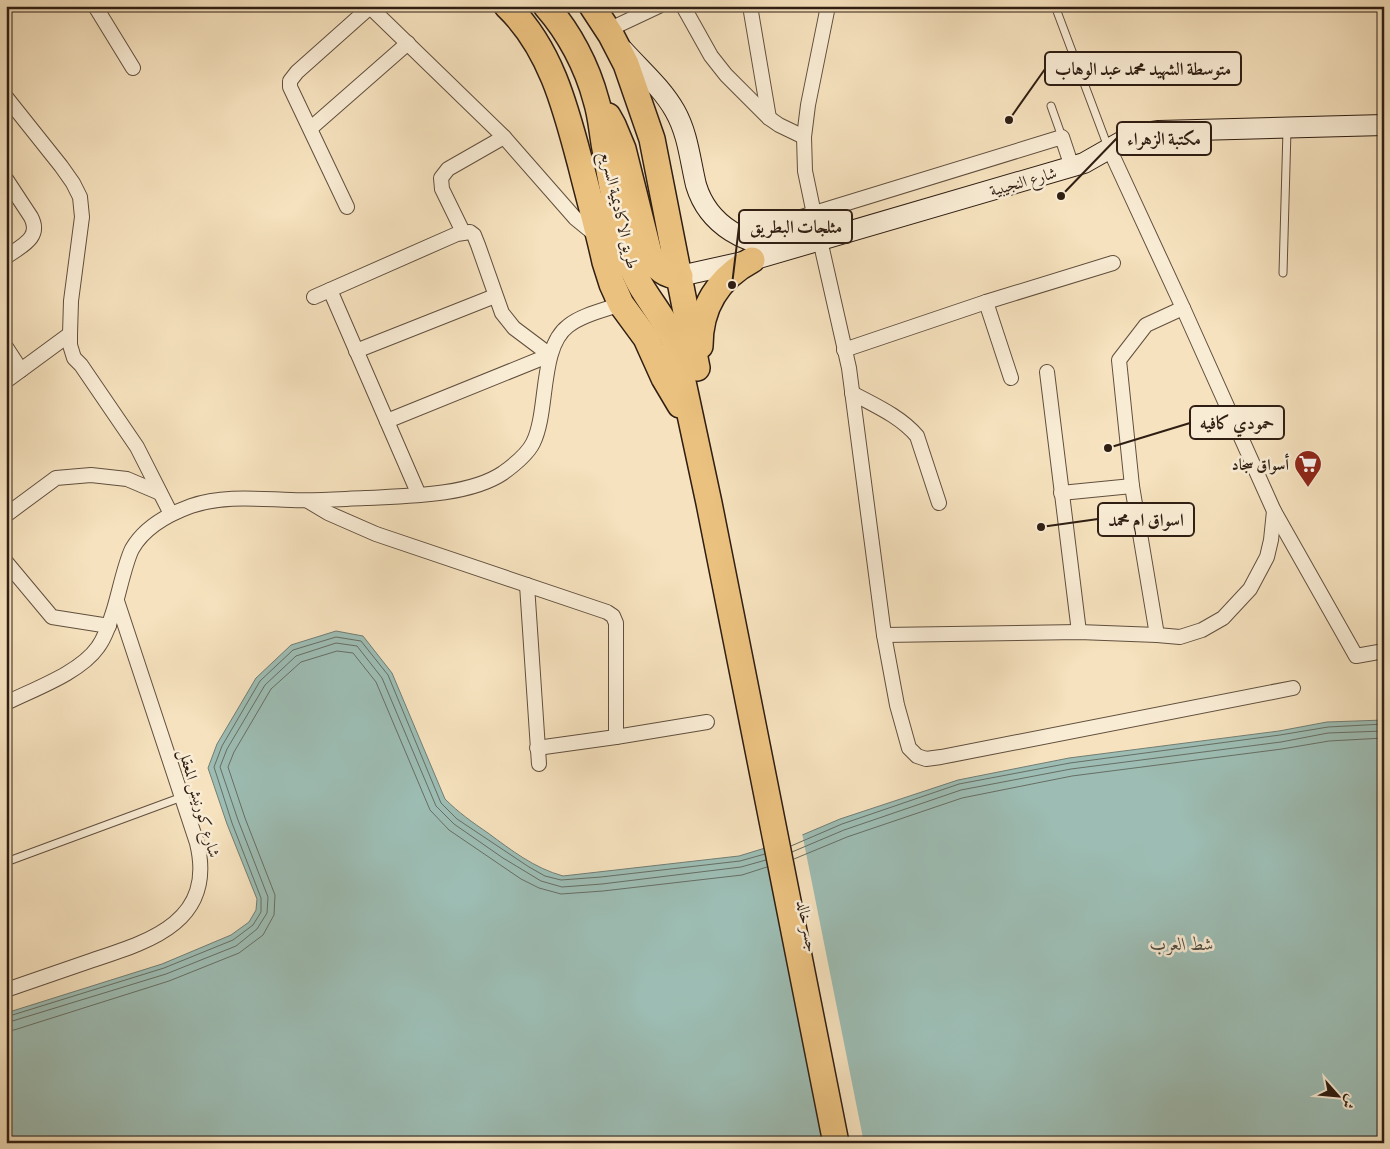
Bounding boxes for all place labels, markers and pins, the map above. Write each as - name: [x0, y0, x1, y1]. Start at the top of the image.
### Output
- callout: متوسطة الشهيد محمد عبد الوهاب: [1045, 52, 1241, 85]
- callout: مكتبة الزهراء: [1117, 122, 1211, 155]
- callout: مثلجات البطريق: [739, 210, 852, 243]
- callout: حمودي كافيه: [1190, 406, 1284, 439]
- supermarket icon: أسواق سجاد: [1293, 449, 1323, 488]
- place label: أسواق سجاد: [1232, 453, 1289, 475]
- callout: اسواق ام محمد: [1098, 503, 1194, 536]

